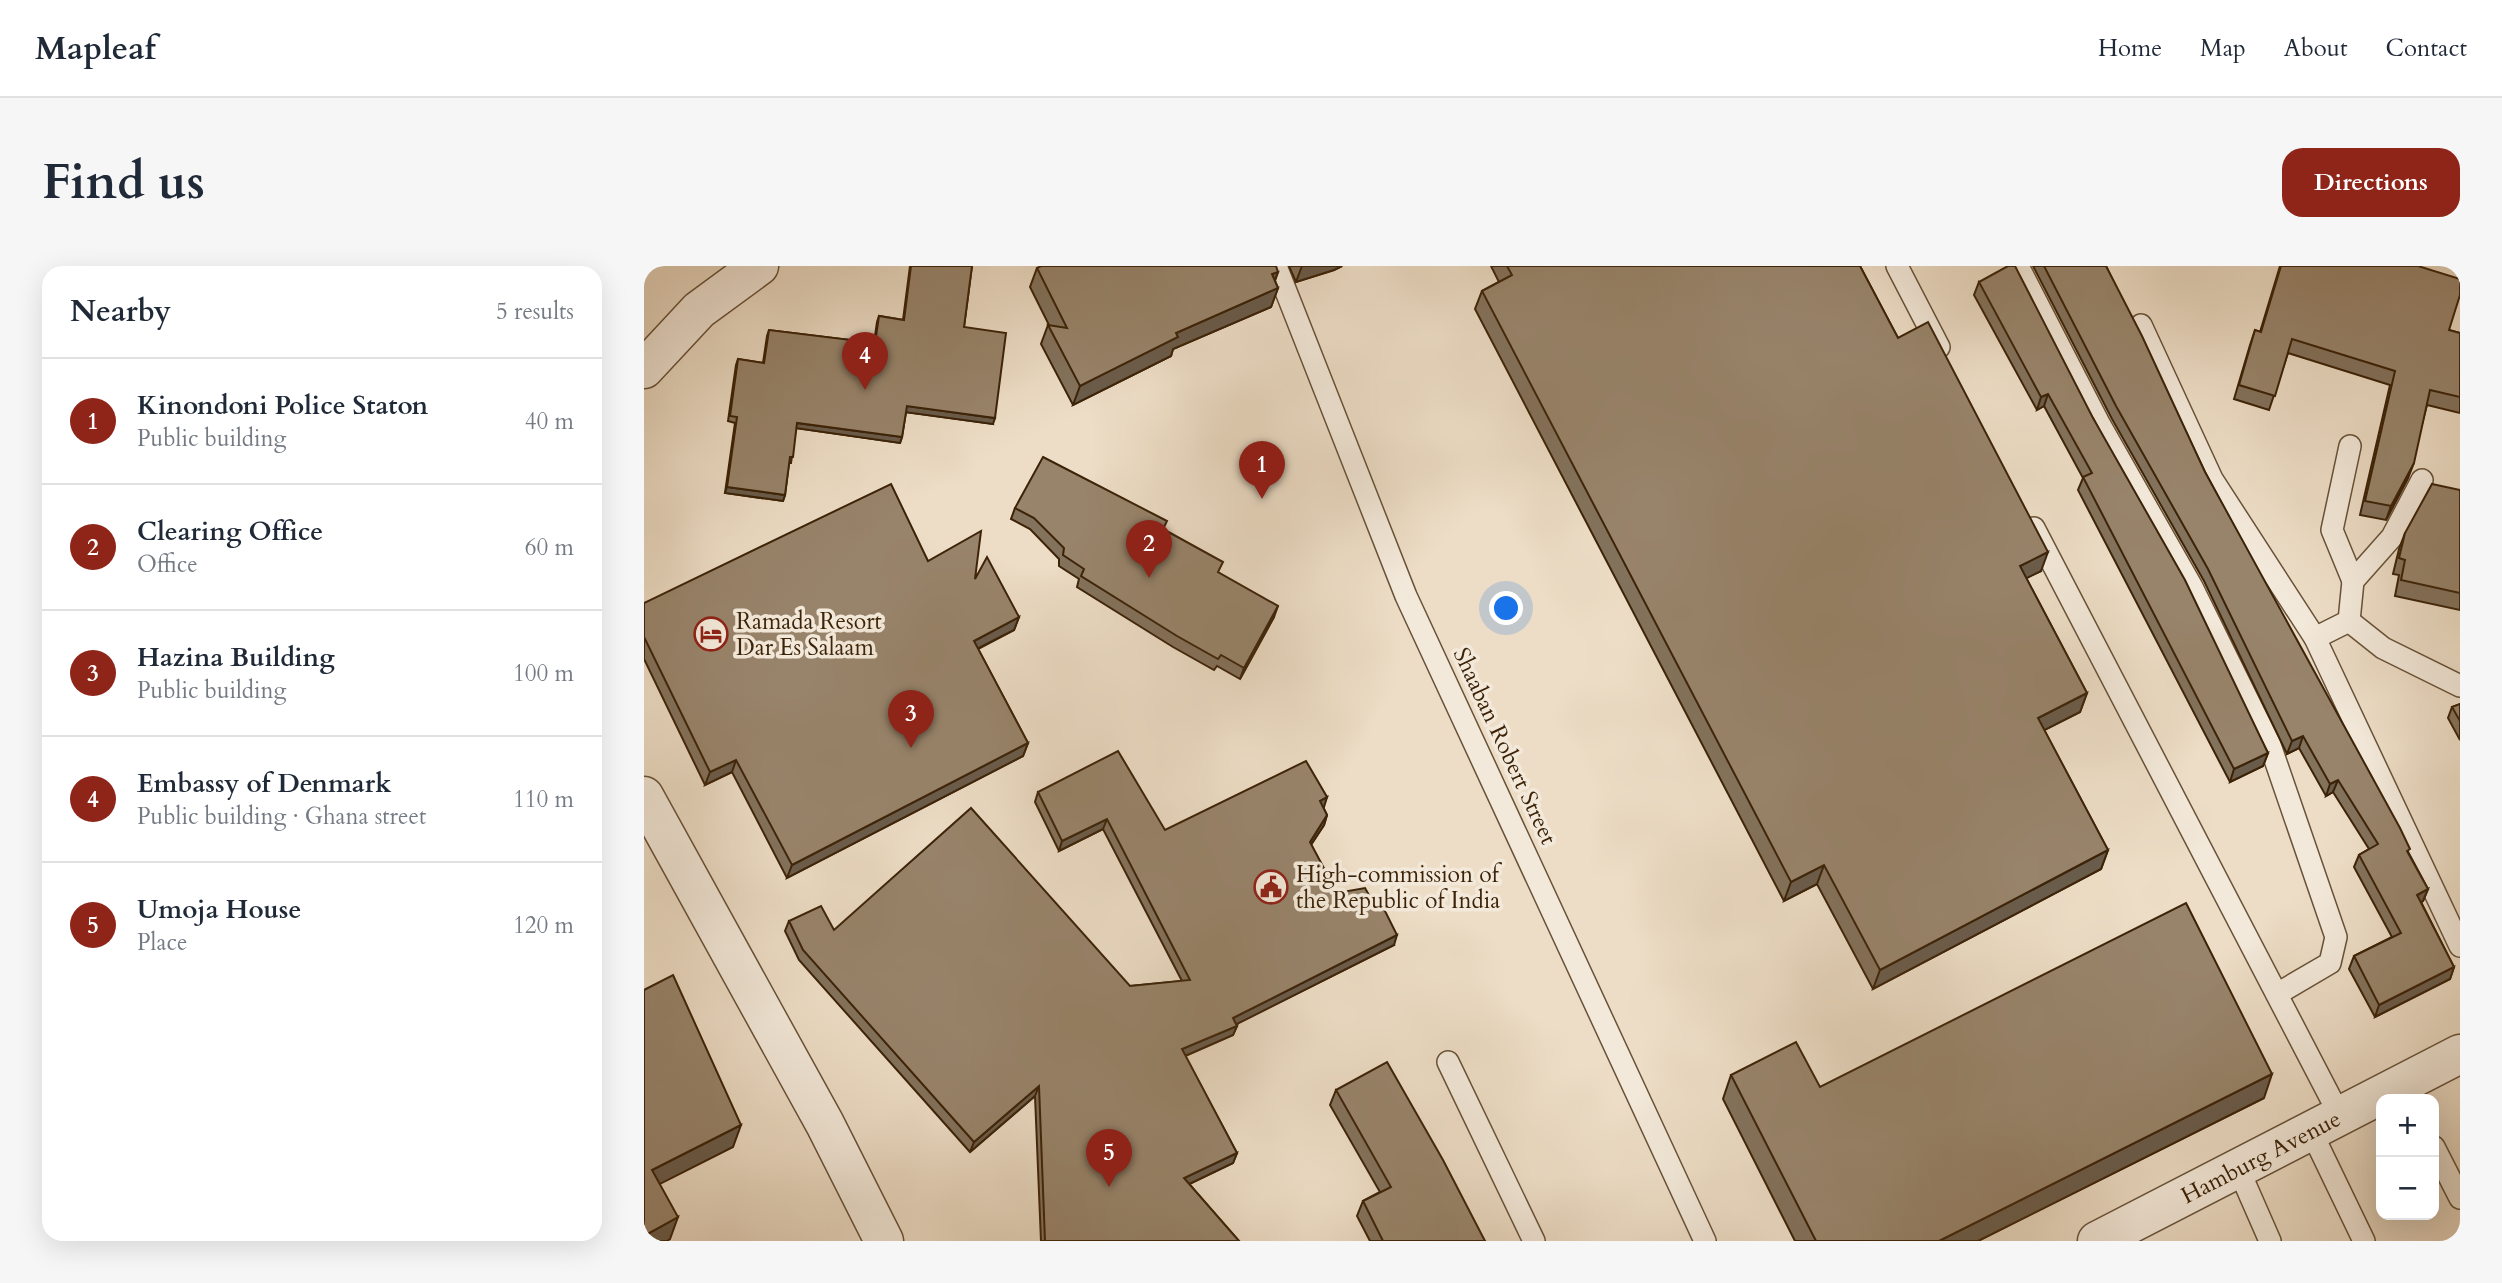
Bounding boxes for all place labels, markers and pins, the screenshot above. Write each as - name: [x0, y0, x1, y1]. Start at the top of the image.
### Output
- pin: 4: [842, 332, 888, 390]
- pin: 1: [1239, 441, 1285, 499]
- pin: 2: [1126, 520, 1172, 578]
- place label: Ramada Resort Dar Es Salaam: [736, 606, 882, 663]
- hotel icon: Ramada Resort Dar Es Salaam: [692, 615, 730, 653]
- pin: 3: [888, 690, 934, 748]
- place label: High-commission of the Republic of India: [1296, 859, 1503, 916]
- public building icon: High-commission of the Republic of India: [1252, 868, 1290, 906]
- pin: 5: [1086, 1129, 1132, 1187]

